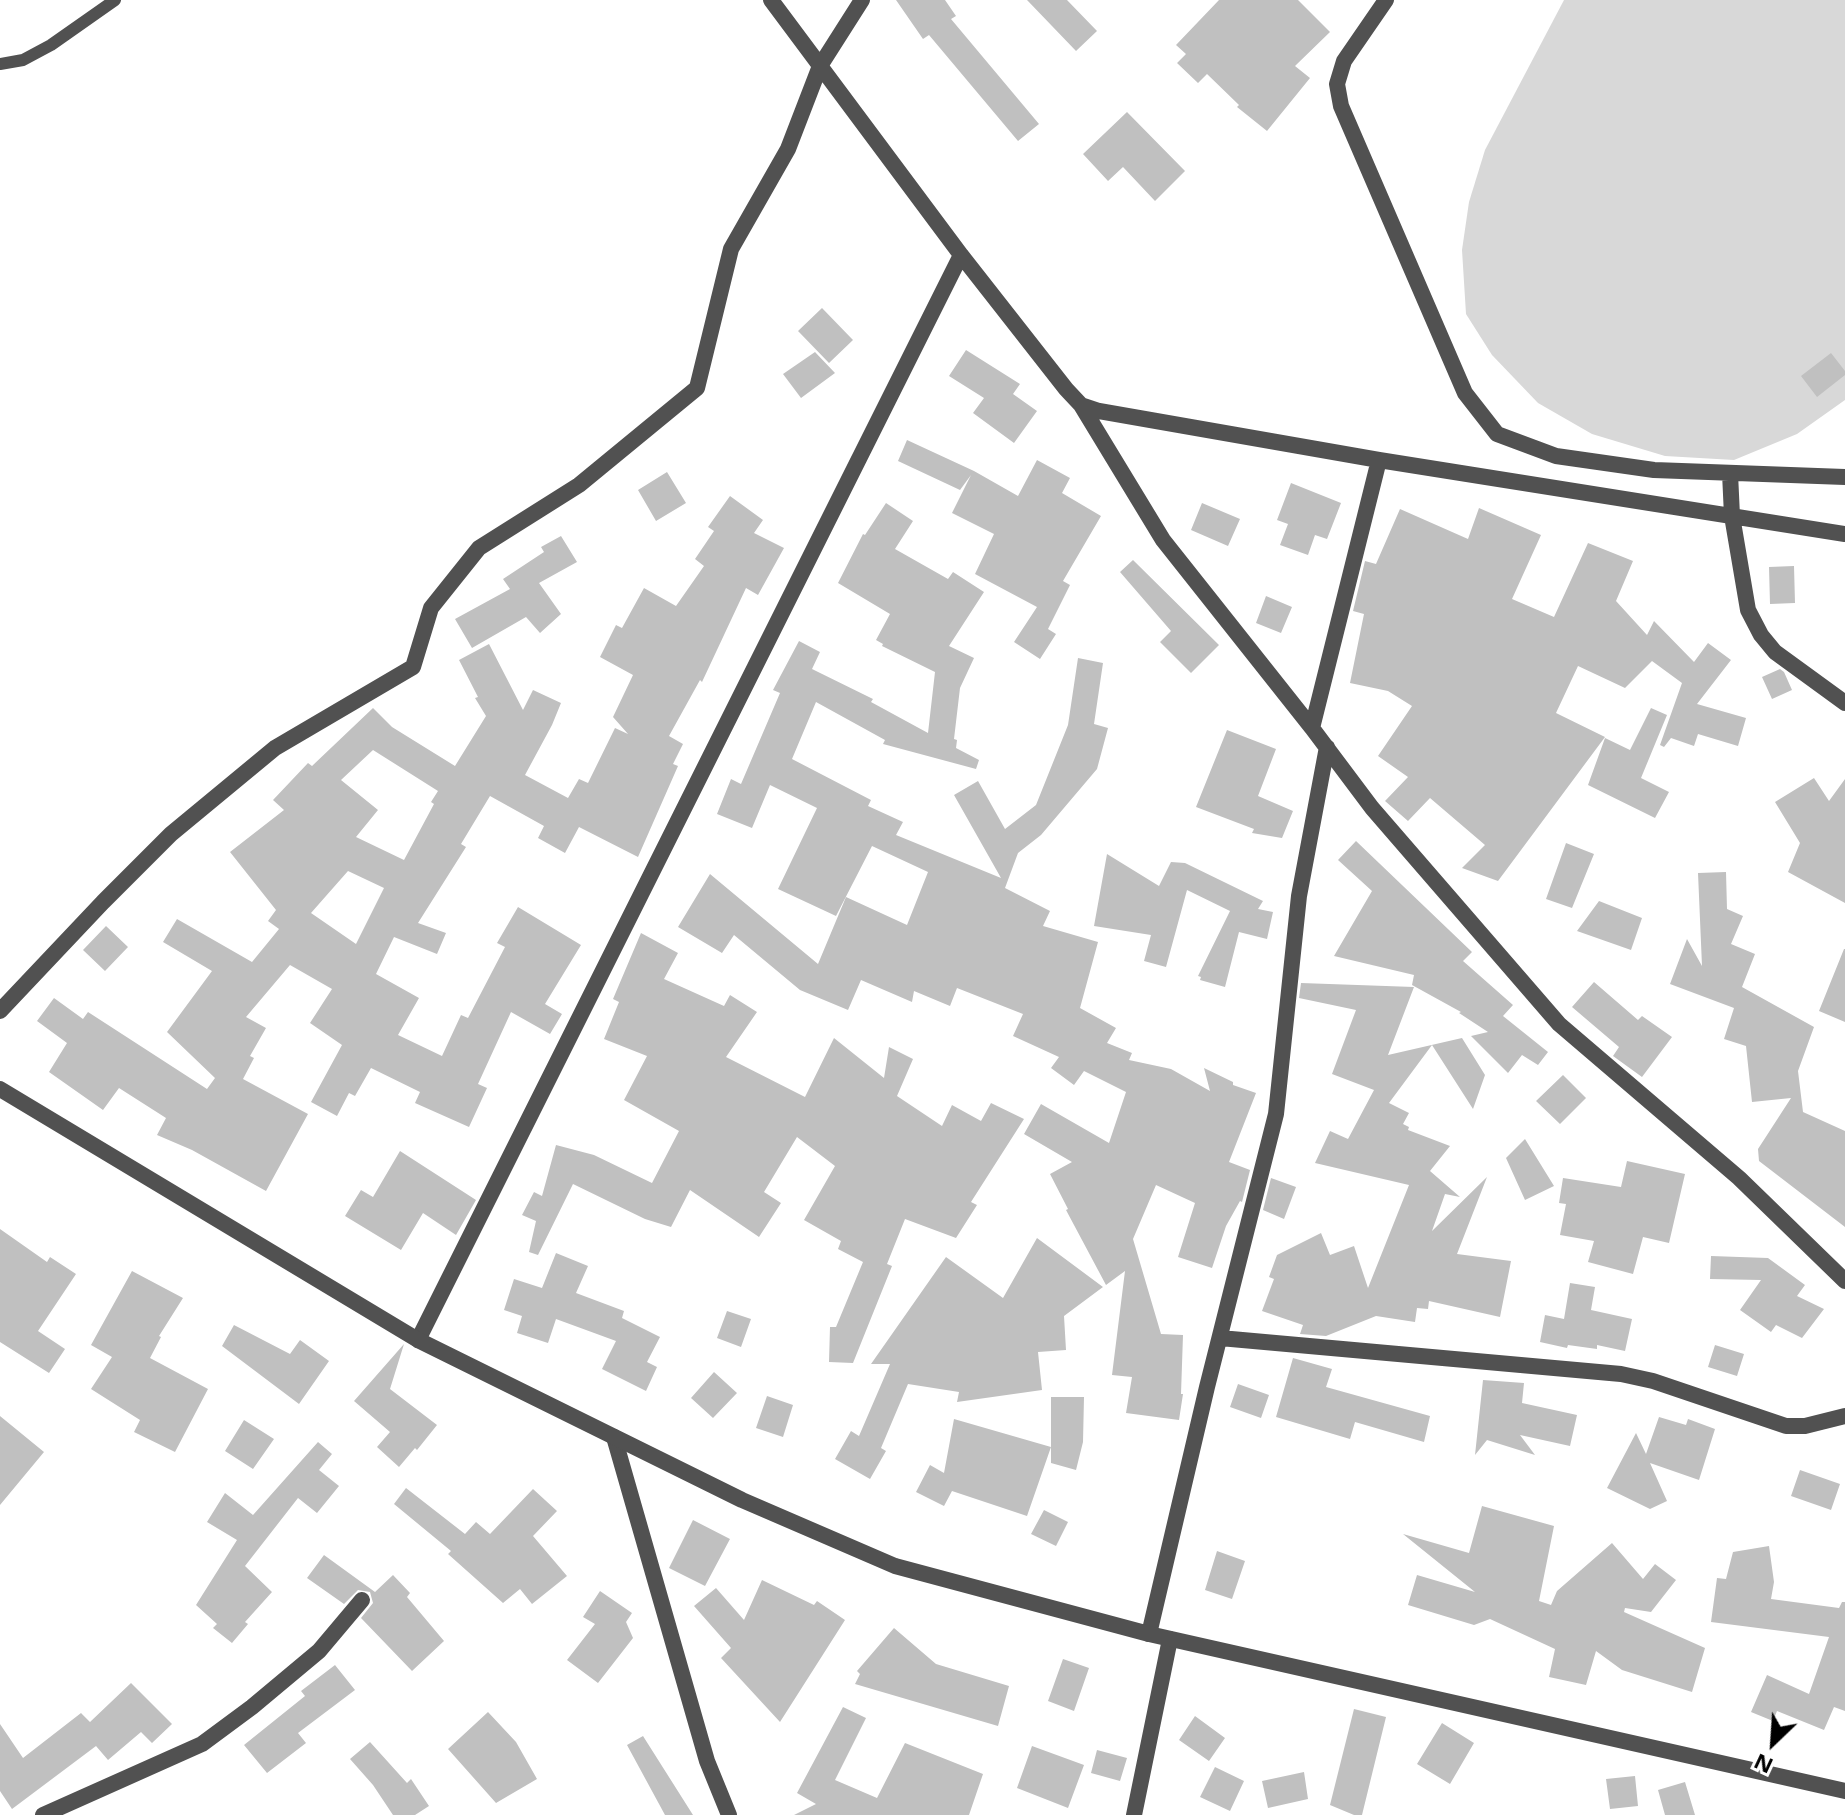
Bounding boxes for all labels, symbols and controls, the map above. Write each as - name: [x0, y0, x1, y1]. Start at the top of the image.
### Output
- north arrow: [1733, 1703, 1813, 1783]
- text: N: [1748, 1747, 1777, 1782]

